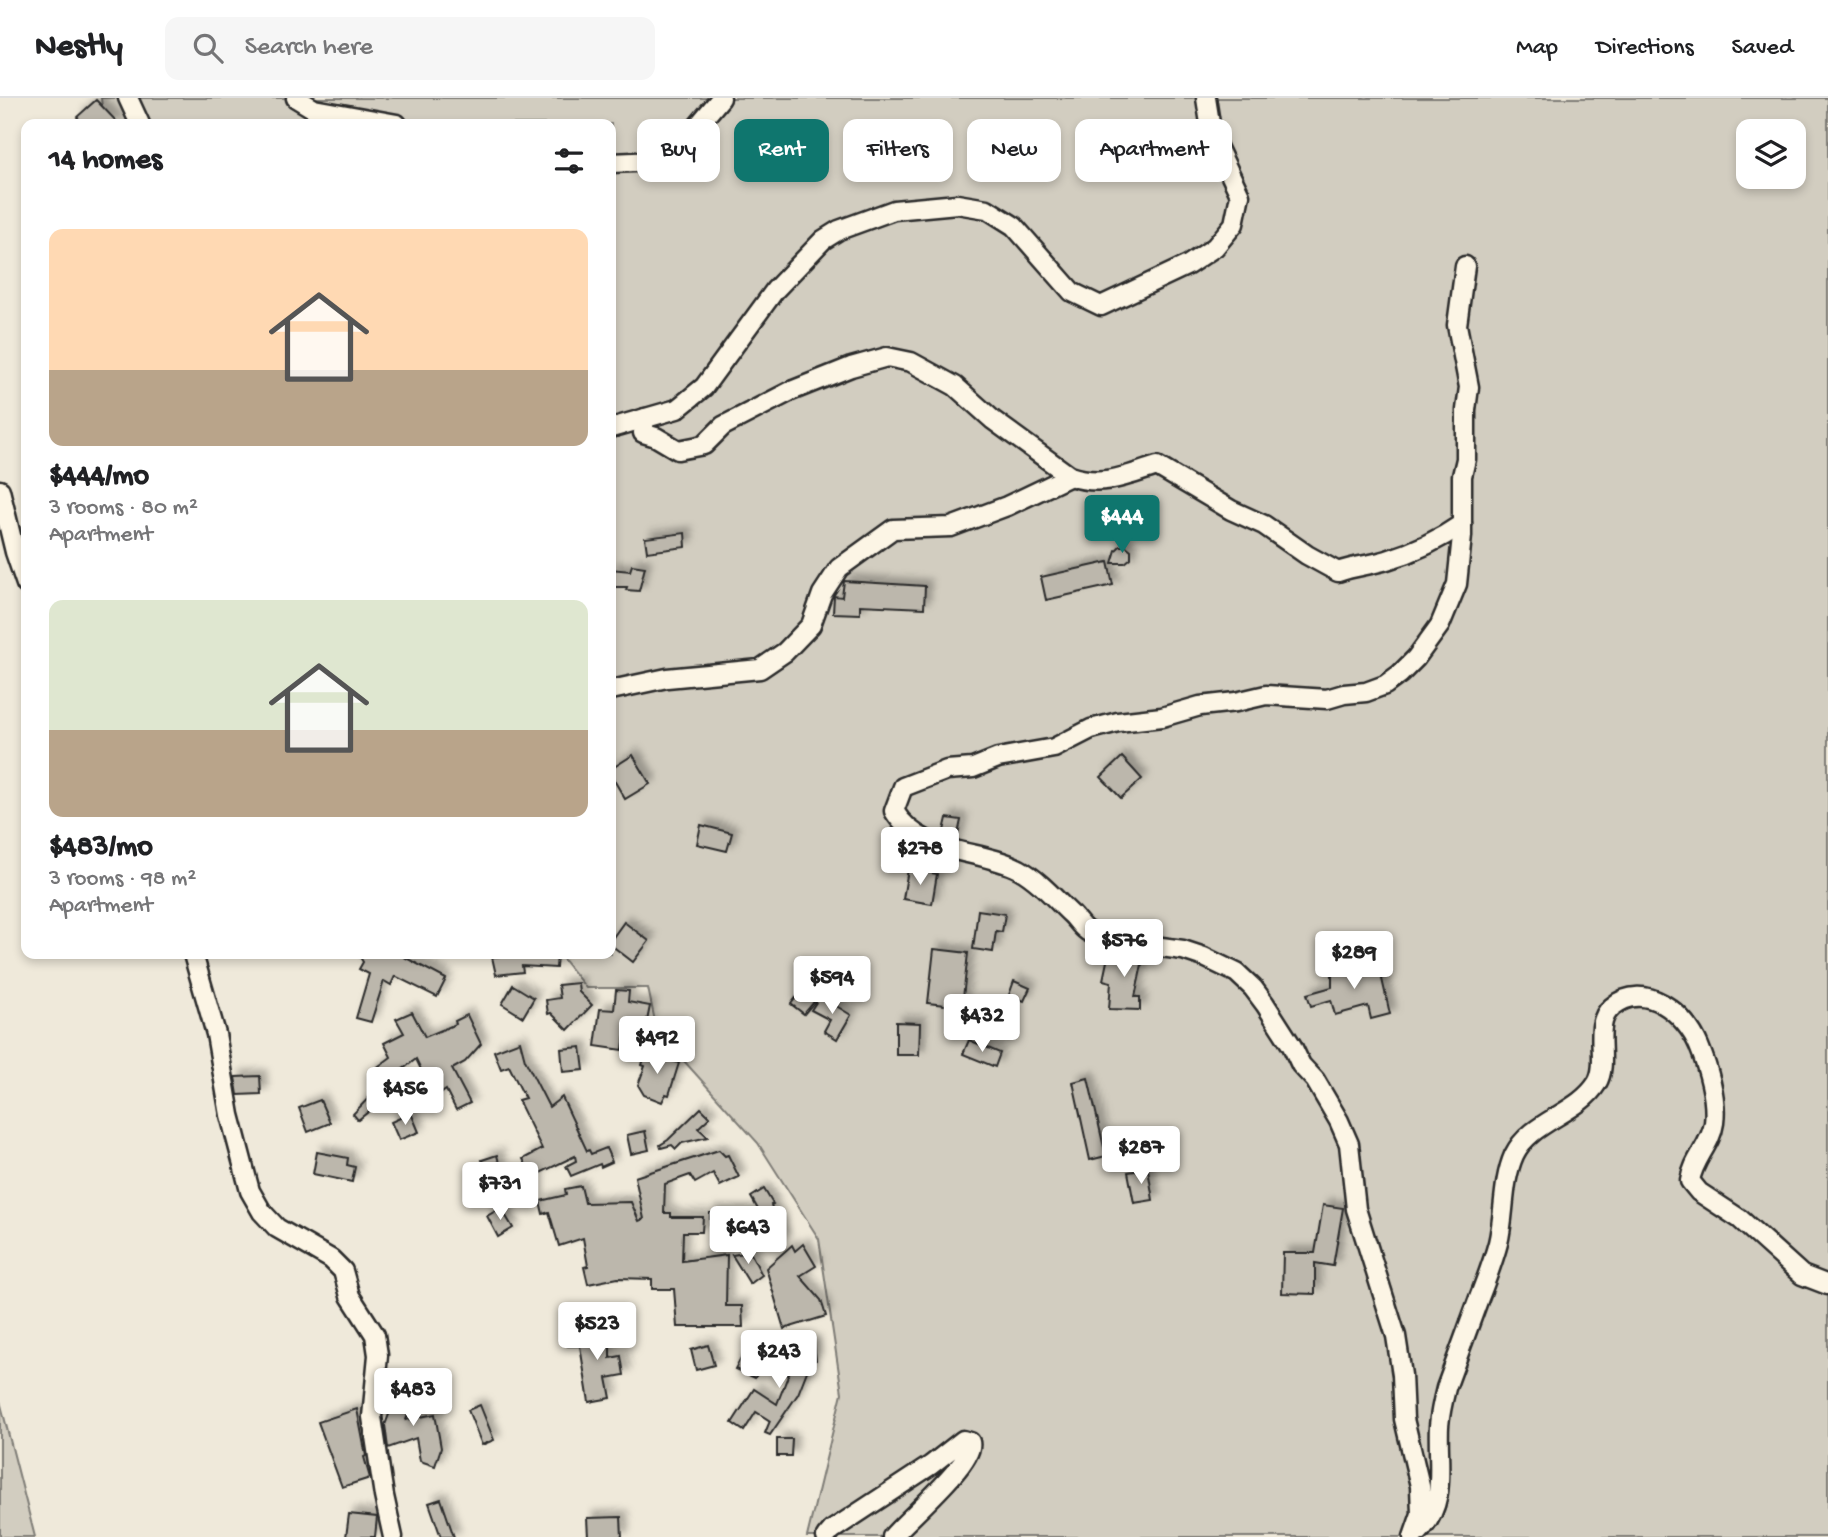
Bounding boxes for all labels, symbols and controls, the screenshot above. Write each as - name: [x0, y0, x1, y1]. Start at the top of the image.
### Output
- search box: [165, 17, 655, 80]
- text: Nestly: [35, 29, 123, 67]
- icon: search: [189, 29, 227, 67]
- text: Search here: [245, 33, 373, 64]
- text: Map: [1516, 34, 1558, 63]
- text: Directions: [1596, 34, 1694, 63]
- text: Saved: [1732, 34, 1793, 63]
- chip: Buy: [637, 119, 720, 182]
- chip: Rent: [734, 119, 829, 182]
- chip: Filters: [843, 119, 953, 182]
- chip: New: [967, 119, 1061, 182]
- chip: Apartment: [1075, 119, 1232, 182]
- map controls: [1736, 119, 1806, 189]
- button: layers: [1736, 119, 1806, 189]
- icon: filters: [550, 142, 588, 180]
- text: 14 homes: [49, 144, 162, 179]
- icon: home: [256, 274, 382, 400]
- text: $444/mo: [49, 460, 149, 495]
- text: 3 rooms · 80 m²: [49, 495, 198, 522]
- pin: $444: [1081, 496, 1163, 555]
- text: $444: [1101, 504, 1143, 531]
- text: Apartment: [49, 522, 153, 549]
- icon: home: [256, 645, 382, 771]
- pin: $278: [879, 828, 961, 887]
- text: $483/mo: [49, 831, 153, 866]
- text: $278: [897, 836, 943, 863]
- text: 3 rooms · 98 m²: [49, 866, 196, 893]
- text: Apartment: [49, 893, 153, 920]
- pin: $576: [1083, 920, 1165, 979]
- text: $576: [1101, 928, 1147, 955]
- pin: $289: [1313, 932, 1395, 991]
- text: $289: [1331, 940, 1377, 967]
- pin: $594: [791, 956, 873, 1016]
- text: $594: [810, 965, 854, 992]
- pin: $432: [941, 995, 1023, 1054]
- text: $432: [960, 1003, 1004, 1030]
- pin: $492: [616, 1016, 698, 1076]
- text: $492: [635, 1025, 679, 1052]
- pin: $456: [364, 1068, 446, 1127]
- text: $456: [383, 1076, 427, 1103]
- pin: $287: [1100, 1126, 1182, 1186]
- text: $287: [1118, 1135, 1164, 1162]
- pin: $731: [459, 1162, 541, 1222]
- text: $731: [478, 1171, 522, 1198]
- pin: $643: [707, 1206, 789, 1266]
- text: $643: [726, 1215, 770, 1242]
- pin: $523: [556, 1302, 638, 1362]
- text: $523: [574, 1311, 620, 1338]
- pin: $243: [738, 1330, 820, 1390]
- text: $243: [757, 1339, 801, 1366]
- pin: $483: [372, 1368, 454, 1428]
- text: $483: [390, 1377, 436, 1404]

